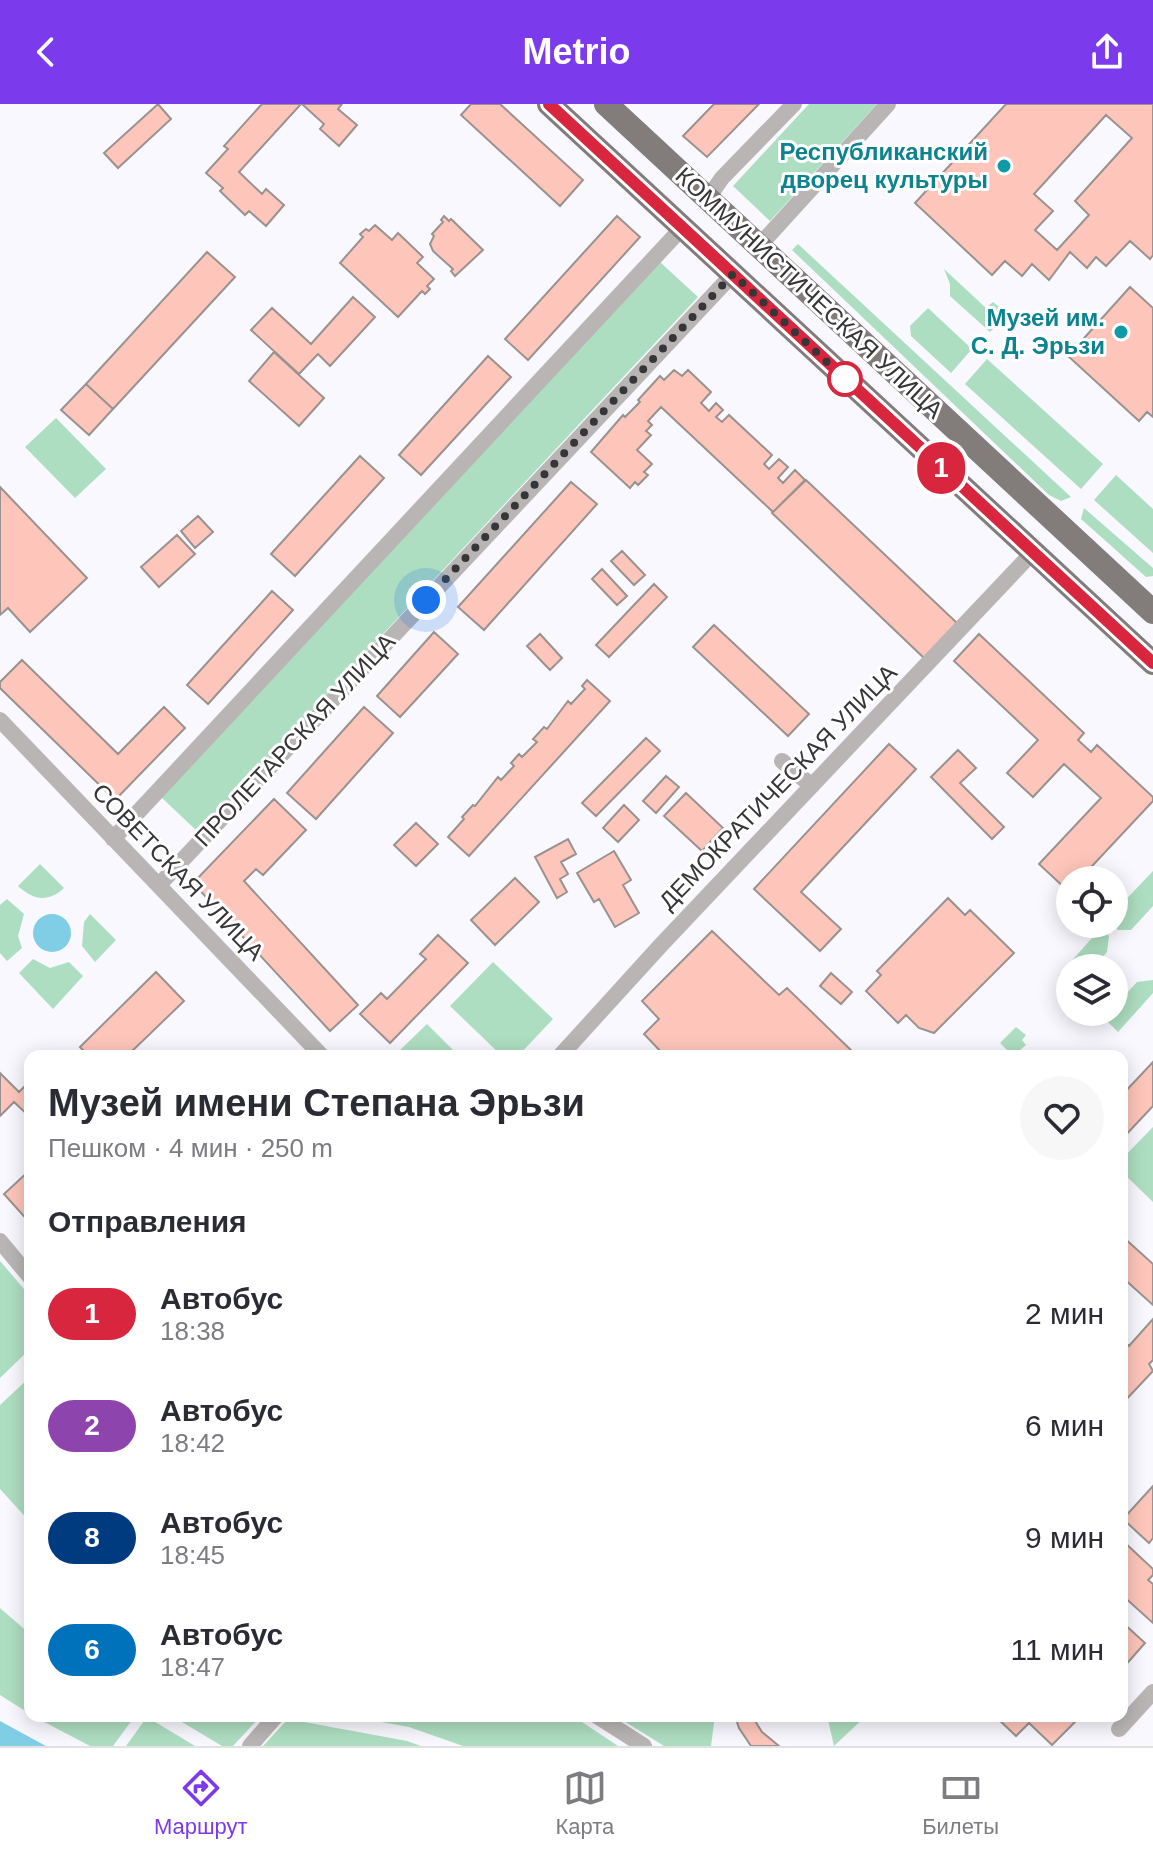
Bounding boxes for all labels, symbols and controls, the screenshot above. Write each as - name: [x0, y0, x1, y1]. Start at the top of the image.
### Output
- icon: back: [24, 30, 68, 74]
- icon: share: [1085, 30, 1129, 74]
- text: Metrio: [523, 31, 631, 72]
- place label: Республиканский дворец культуры: [779, 138, 988, 193]
- marker: Республиканский дворец культуры: [995, 157, 1013, 175]
- street label: КОММУНИСТИЧЕСКАЯ УЛИЦА: [670, 162, 948, 424]
- place label: Музей им. С. Д. Эрьзи: [971, 304, 1105, 359]
- marker: Музей им. С. Д. Эрьзи: [1112, 323, 1130, 341]
- unlabelled marker: [828, 362, 862, 396]
- line badge: 1: [915, 442, 967, 494]
- text: 1: [933, 452, 949, 483]
- your location: [406, 580, 446, 620]
- street label: ПРОЛЕТАРСКАЯ УЛИЦА: [189, 628, 400, 852]
- street label: ДЕМОКРАТИЧЕСКАЯ УЛИЦА: [653, 659, 902, 915]
- street label: СОВЕТСКАЯ УЛИЦА: [87, 778, 270, 965]
- map controls: [1056, 866, 1128, 1026]
- button: locate: [1056, 866, 1128, 938]
- button: layers: [1056, 954, 1128, 1026]
- button: heart: [1020, 1076, 1104, 1160]
- text: Музей имени Степана Эрьзи: [48, 1082, 585, 1124]
- text: Пешком · 4 мин · 250 m: [48, 1133, 333, 1163]
- text: Отправления: [48, 1205, 247, 1238]
- text: Автобус: [160, 1282, 283, 1315]
- text: 2 мин: [1025, 1297, 1104, 1330]
- text: 1: [84, 1298, 100, 1329]
- text: 18:38: [160, 1316, 225, 1346]
- text: Автобус: [160, 1394, 283, 1427]
- text: 6 мин: [1025, 1409, 1104, 1442]
- text: 2: [84, 1410, 100, 1441]
- text: 18:42: [160, 1428, 225, 1458]
- text: Автобус: [160, 1506, 283, 1539]
- text: 9 мин: [1025, 1521, 1104, 1554]
- text: 8: [84, 1522, 100, 1553]
- text: 18:45: [160, 1540, 225, 1570]
- text: Автобус: [160, 1618, 283, 1651]
- text: 11 мин: [1011, 1633, 1104, 1666]
- text: 6: [84, 1634, 100, 1665]
- text: 18:47: [160, 1652, 225, 1682]
- tab: Маршрут: [154, 1766, 248, 1840]
- tab: Карта: [555, 1766, 614, 1840]
- tab: Билеты: [922, 1766, 999, 1840]

